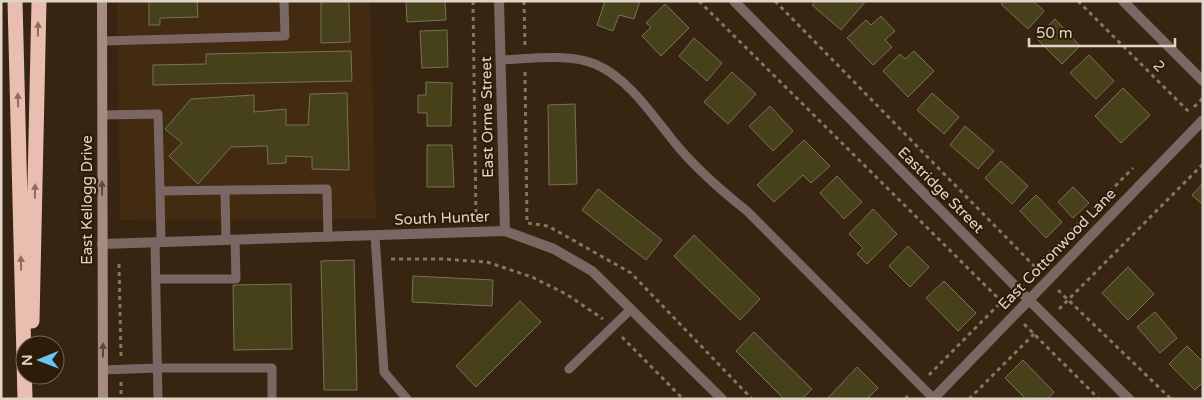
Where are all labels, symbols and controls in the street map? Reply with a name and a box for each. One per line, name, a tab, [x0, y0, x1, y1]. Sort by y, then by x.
scale bar	[1029, 15, 1175, 47]
one-way arrow	[35, 21, 43, 37]
text: 50 m	[1036, 24, 1073, 42]
street label: East Orme Street	[477, 56, 497, 178]
street label: 2	[1149, 56, 1169, 76]
one-way arrow	[13, 92, 21, 108]
street label: East Kellogg Drive	[78, 135, 96, 265]
street label: Eastridge Street	[894, 143, 988, 237]
one-way arrow	[98, 179, 106, 195]
one-way arrow	[31, 183, 39, 199]
street label: East Cottonwood Lane	[994, 185, 1120, 313]
street label: South Hunter	[394, 207, 490, 229]
one-way arrow	[17, 254, 25, 270]
north arrow	[15, 335, 65, 385]
one-way arrow	[99, 342, 107, 358]
text: N	[19, 354, 36, 366]

